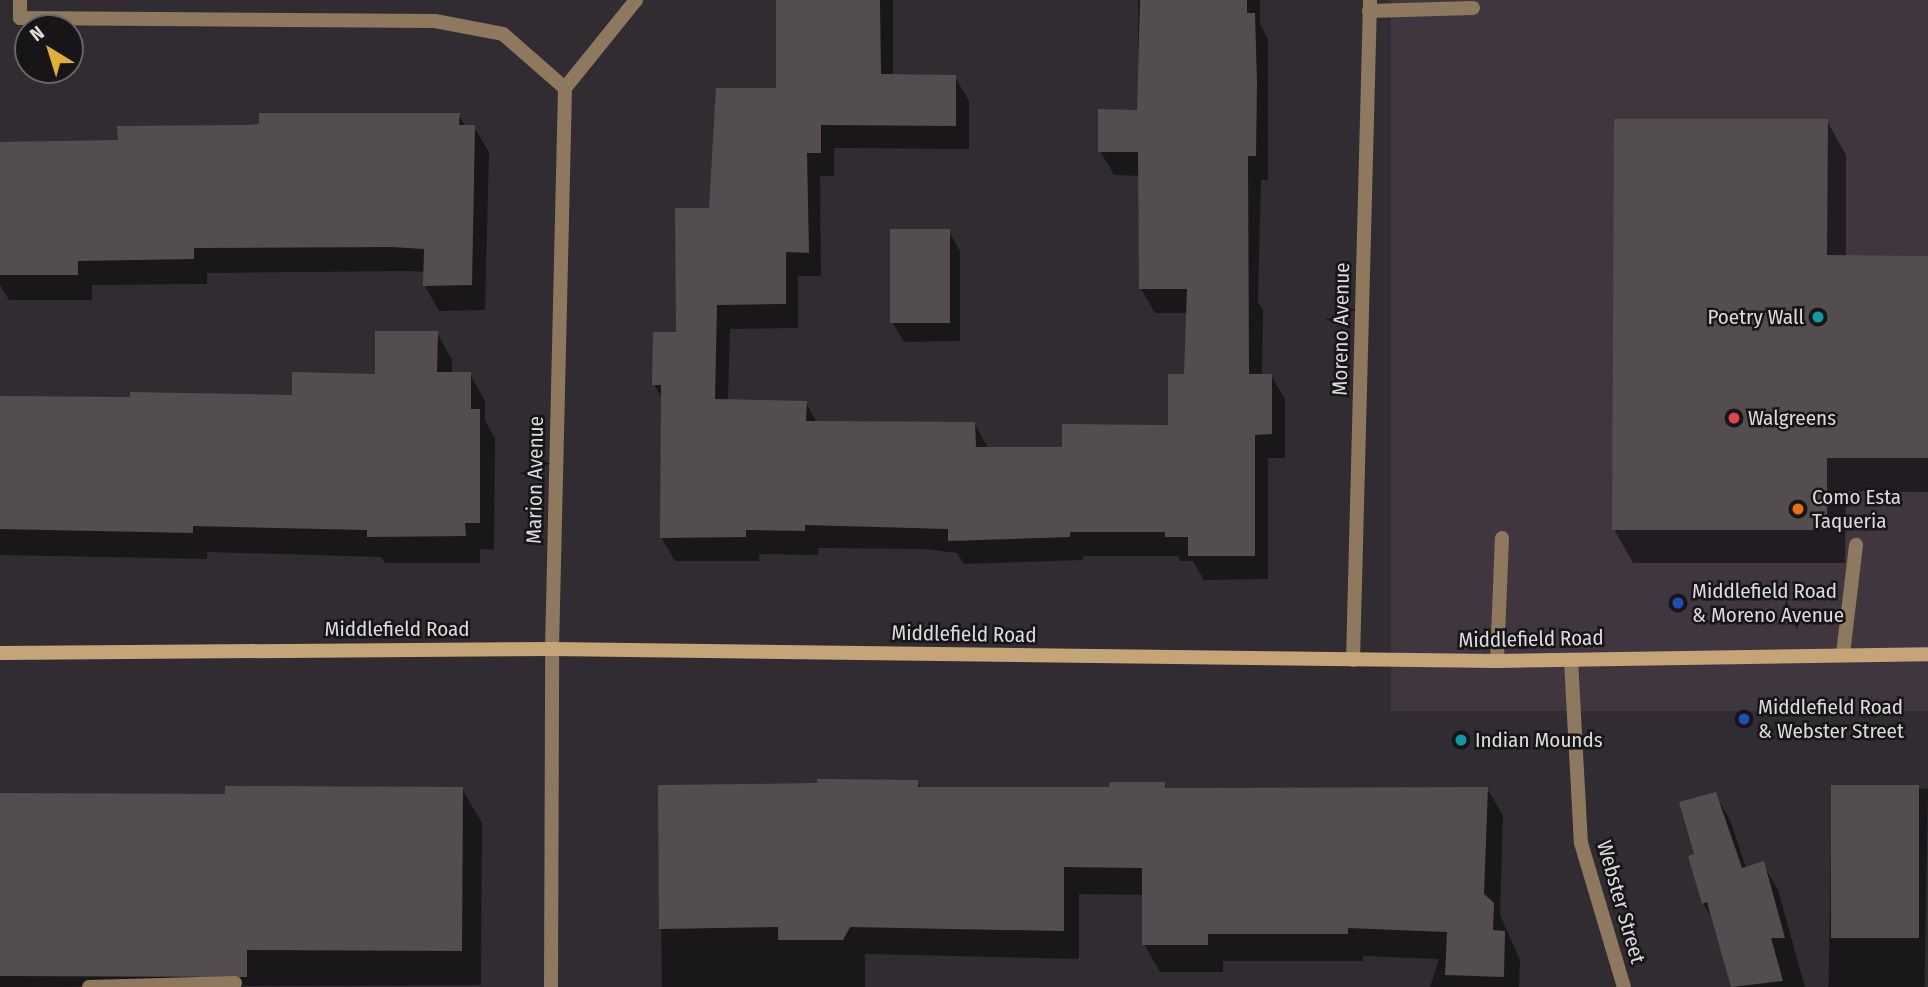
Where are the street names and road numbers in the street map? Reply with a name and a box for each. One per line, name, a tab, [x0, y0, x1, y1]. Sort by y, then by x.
street label: Moreno Avenue	[1327, 262, 1355, 396]
street label: Marion Avenue	[521, 416, 549, 544]
street label: Middlefield Road	[324, 616, 470, 642]
street label: Middlefield Road	[891, 620, 1037, 648]
street label: Middlefield Road	[1458, 625, 1604, 653]
street label: Webster Street	[1591, 838, 1651, 966]

